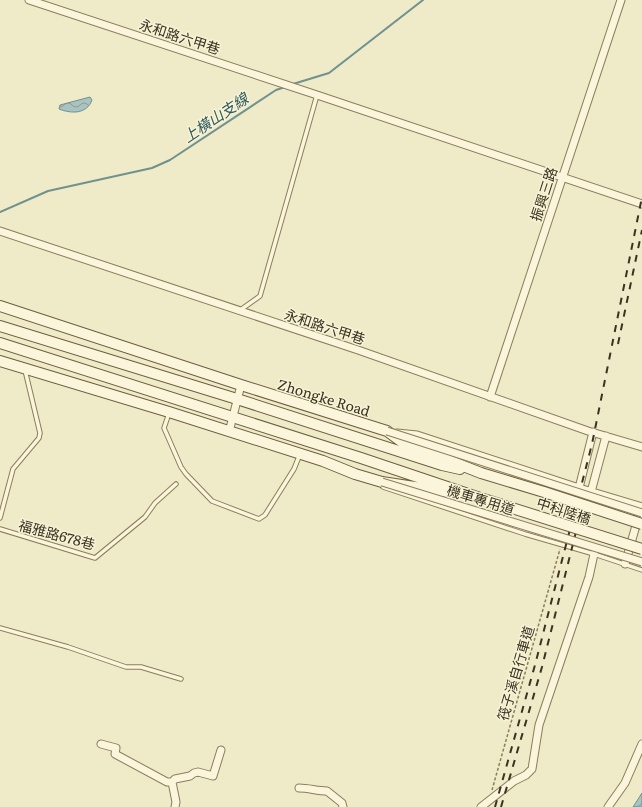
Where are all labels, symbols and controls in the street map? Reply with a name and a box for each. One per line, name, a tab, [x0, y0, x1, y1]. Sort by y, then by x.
street label: 永和路六甲巷	[137, 14, 223, 58]
water label: 上橫山支線	[177, 85, 254, 148]
street label: 振興三路	[525, 164, 561, 224]
street label: 永和路六甲巷	[282, 304, 368, 348]
street label: Zhongke Road	[275, 373, 373, 421]
street label: 機車專用道	[445, 479, 517, 519]
street label: 中科陸橋	[534, 492, 594, 528]
street label: 福雅路678巷	[17, 514, 97, 554]
street label: 筏子溪自行車道	[492, 623, 538, 723]

